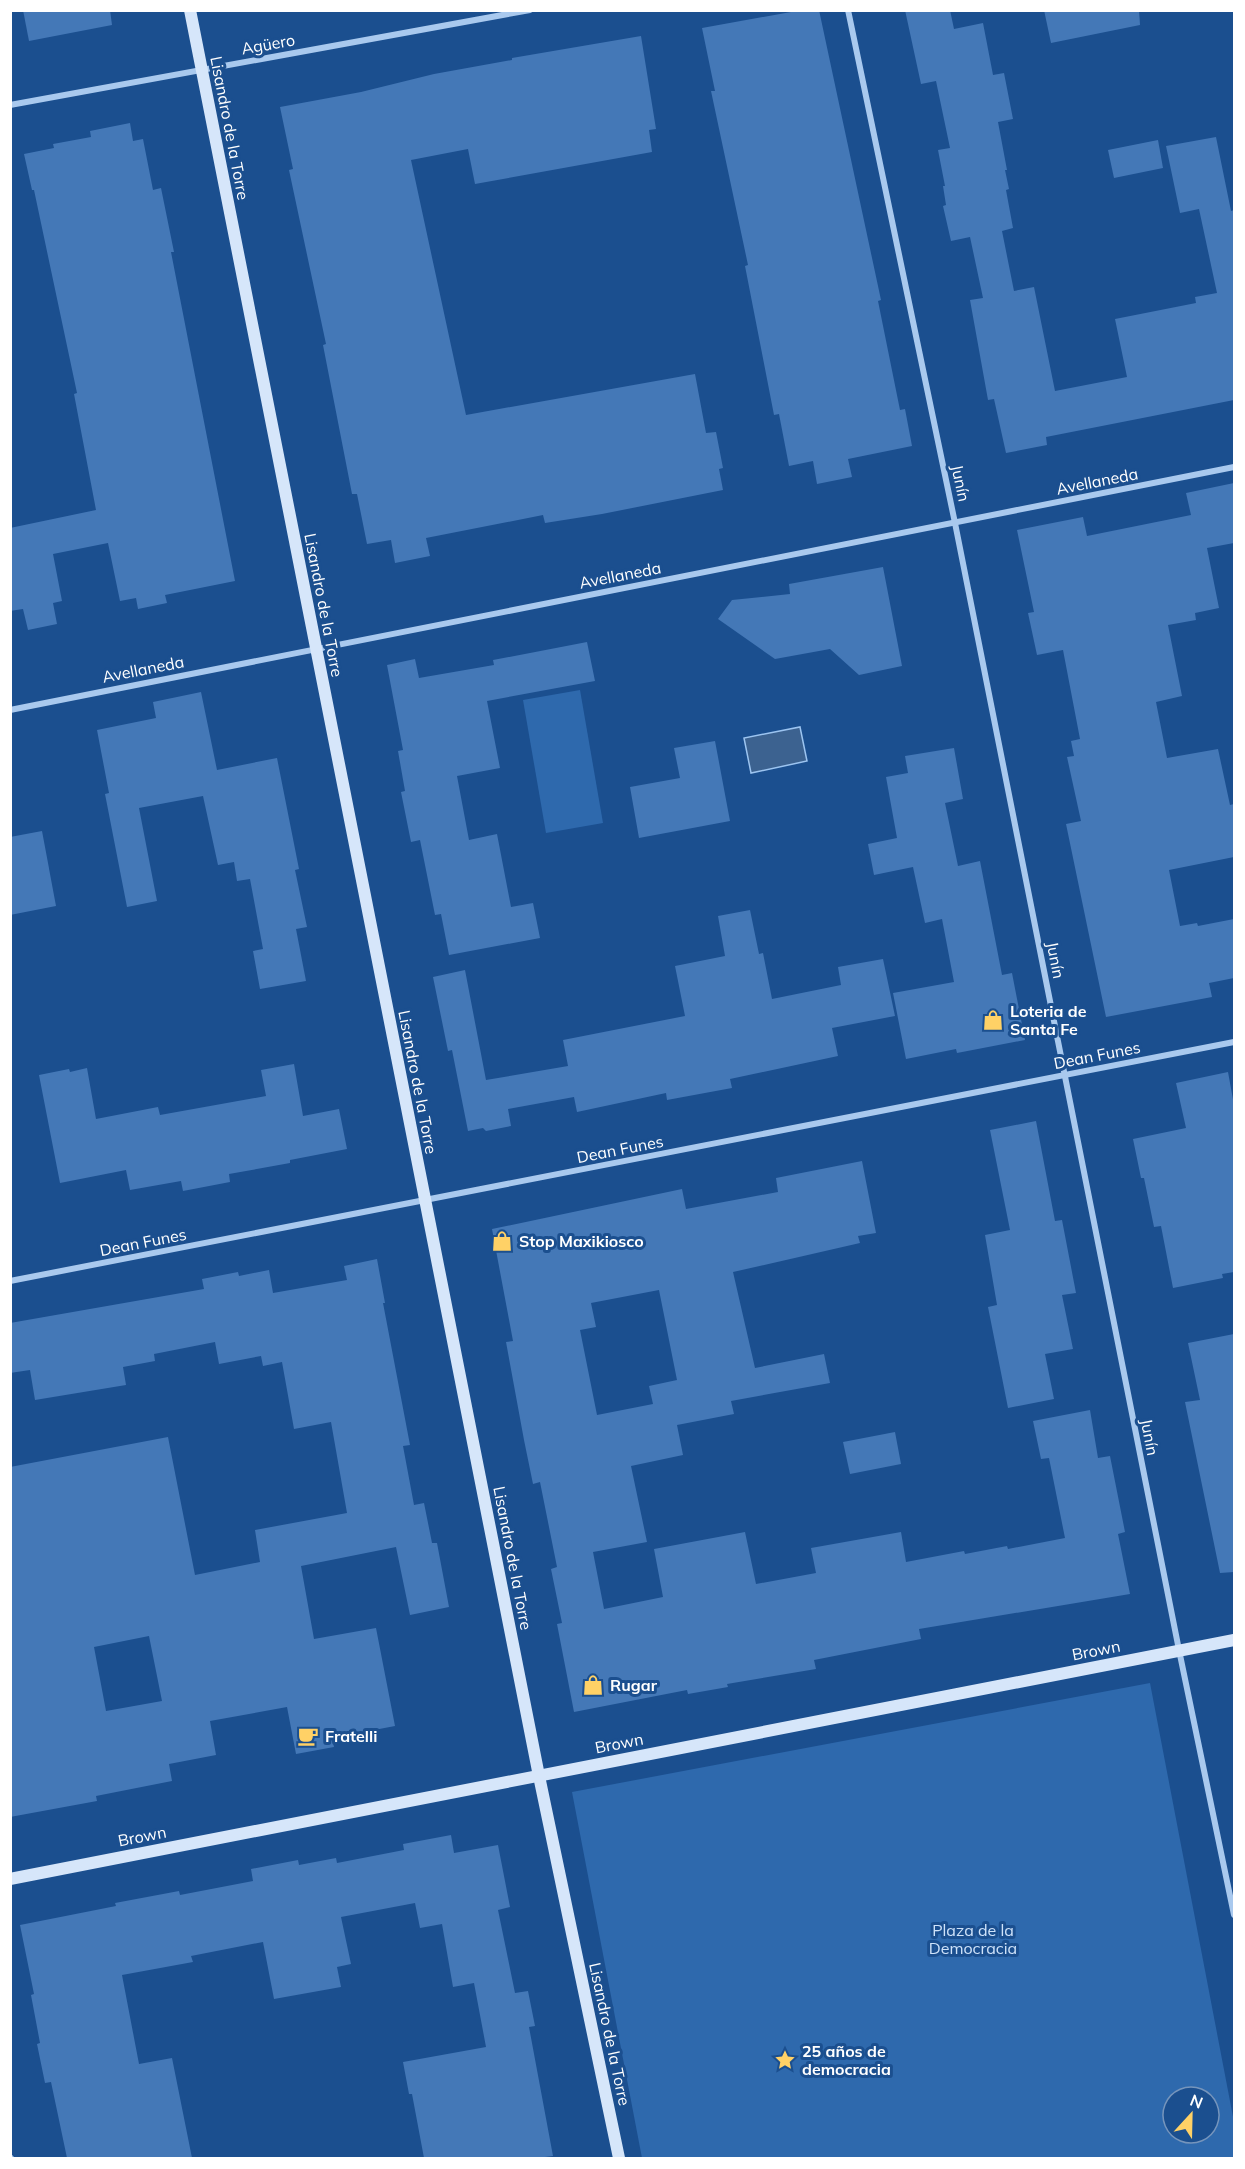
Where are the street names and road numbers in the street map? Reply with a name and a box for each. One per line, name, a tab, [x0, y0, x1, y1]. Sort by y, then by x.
street label: Agüero	[240, 29, 296, 59]
street label: Lisandro de la Torre	[206, 54, 254, 202]
street label: Junín	[947, 463, 975, 503]
street label: Avellaneda	[1054, 463, 1140, 499]
street label: Lisandro de la Torre	[300, 531, 348, 679]
street label: Avellaneda	[577, 557, 663, 593]
street label: Avellaneda	[100, 651, 186, 687]
street label: Junín	[1043, 940, 1069, 980]
street label: Lisandro de la Torre	[394, 1008, 442, 1156]
street label: Dean Funes	[1052, 1037, 1142, 1073]
street label: Dean Funes	[575, 1131, 665, 1167]
street label: Dean Funes	[98, 1224, 188, 1260]
street label: Junín	[1137, 1417, 1163, 1457]
street label: Lisandro de la Torre	[489, 1484, 537, 1632]
street label: Brown	[1070, 1636, 1122, 1664]
street label: Brown	[593, 1729, 645, 1757]
street label: Brown	[116, 1822, 168, 1850]
street label: Lisandro de la Torre	[585, 1961, 635, 2107]

